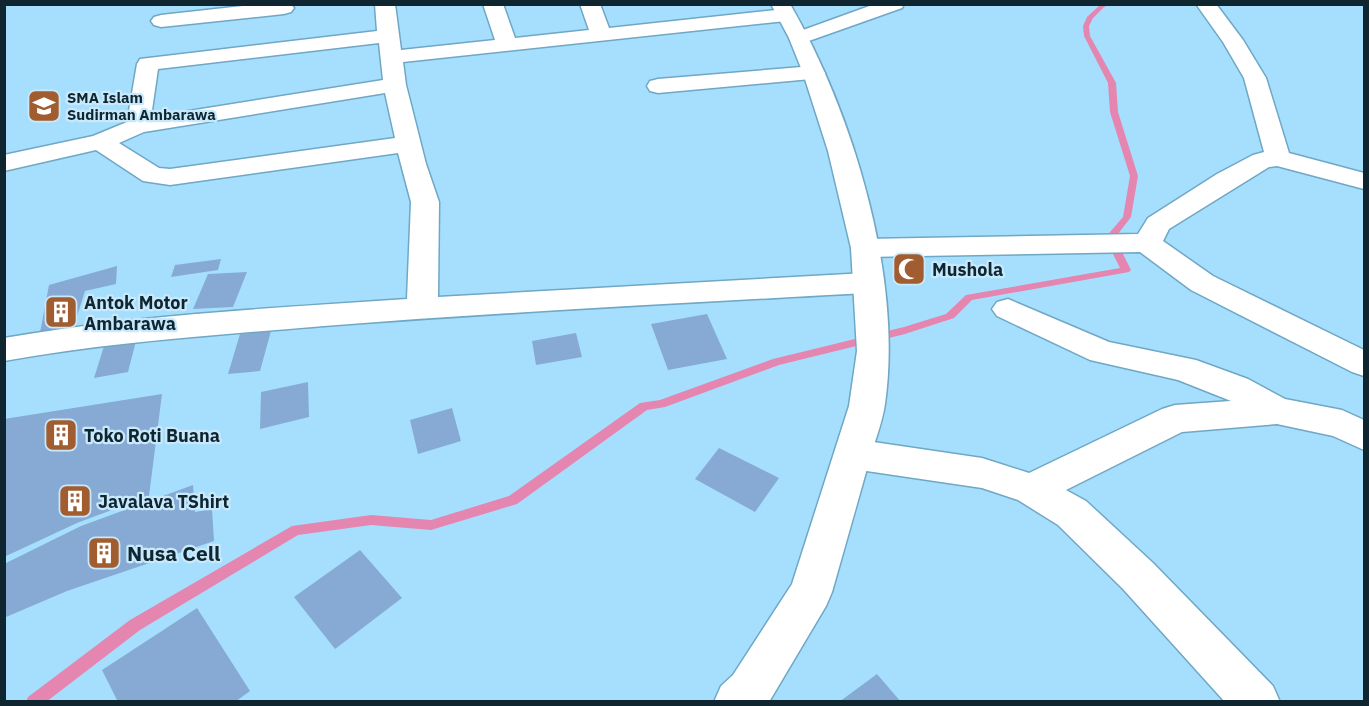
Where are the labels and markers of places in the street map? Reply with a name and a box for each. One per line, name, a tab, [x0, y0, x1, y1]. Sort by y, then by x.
school or university icon: SMA Islam Sudirman Ambarawa	[26, 88, 62, 124]
place label: SMA Islam Sudirman Ambarawa	[67, 88, 216, 124]
mosque icon: Mushola	[891, 251, 927, 287]
place label: Mushola	[932, 258, 1003, 281]
place label: Antok Motor Ambarawa	[84, 291, 188, 335]
building icon: Antok Motor Ambarawa	[43, 294, 79, 330]
building icon: Toko Roti Buana	[43, 417, 79, 453]
place label: Toko Roti Buana	[84, 424, 220, 447]
building icon: Javalava TShirt	[57, 483, 93, 519]
place label: Javalava TShirt	[98, 490, 229, 513]
building icon: Nusa Cell	[86, 535, 122, 571]
place label: Nusa Cell	[127, 539, 220, 567]

